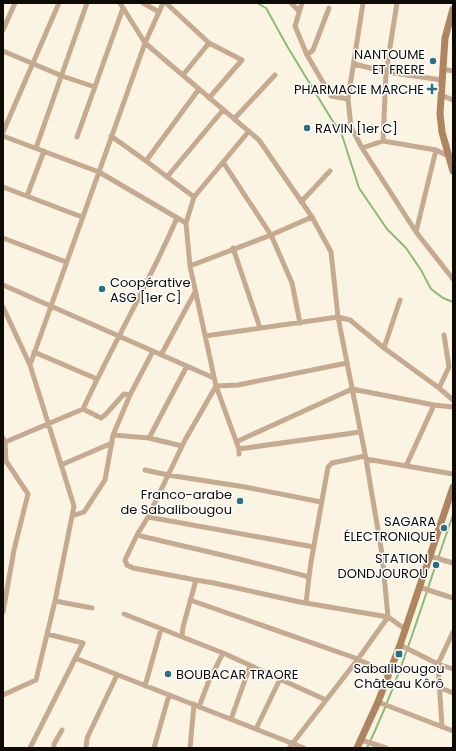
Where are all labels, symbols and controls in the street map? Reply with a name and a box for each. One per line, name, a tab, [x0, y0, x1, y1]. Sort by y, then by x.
place label: NANTOUME ET FRERE	[354, 45, 425, 79]
marker: NANTOUME ET FRERE	[428, 56, 438, 66]
place label: PHARMACIE MARCHE	[294, 80, 424, 99]
marker: PHARMACIE MARCHE	[427, 84, 437, 94]
place label: RAVIN [1er C]	[315, 119, 398, 138]
marker: RAVIN [1er C]	[302, 123, 312, 133]
place label: Coopérative ASG [1er C]	[110, 273, 190, 307]
marker: Coopérative ASG [1er C]	[97, 284, 107, 294]
place label: Franco-arabe de Sabalibougou	[120, 485, 232, 519]
marker: Franco-arabe de Sabalibougou	[235, 496, 245, 506]
place label: SAGARA ÉLECTRONIQUE	[344, 512, 436, 546]
marker: SAGARA ÉLECTRONIQUE	[439, 523, 449, 533]
place label: STATION DONDJOUROU	[337, 549, 428, 583]
marker: STATION DONDJOUROU	[431, 560, 441, 570]
marker: Sabalibougou Château Kôrô	[394, 649, 404, 659]
place label: Sabalibougou Château Kôrô	[353, 659, 445, 693]
place label: BOUBACAR TRAORE	[176, 665, 298, 684]
marker: BOUBACAR TRAORE	[163, 669, 173, 679]

